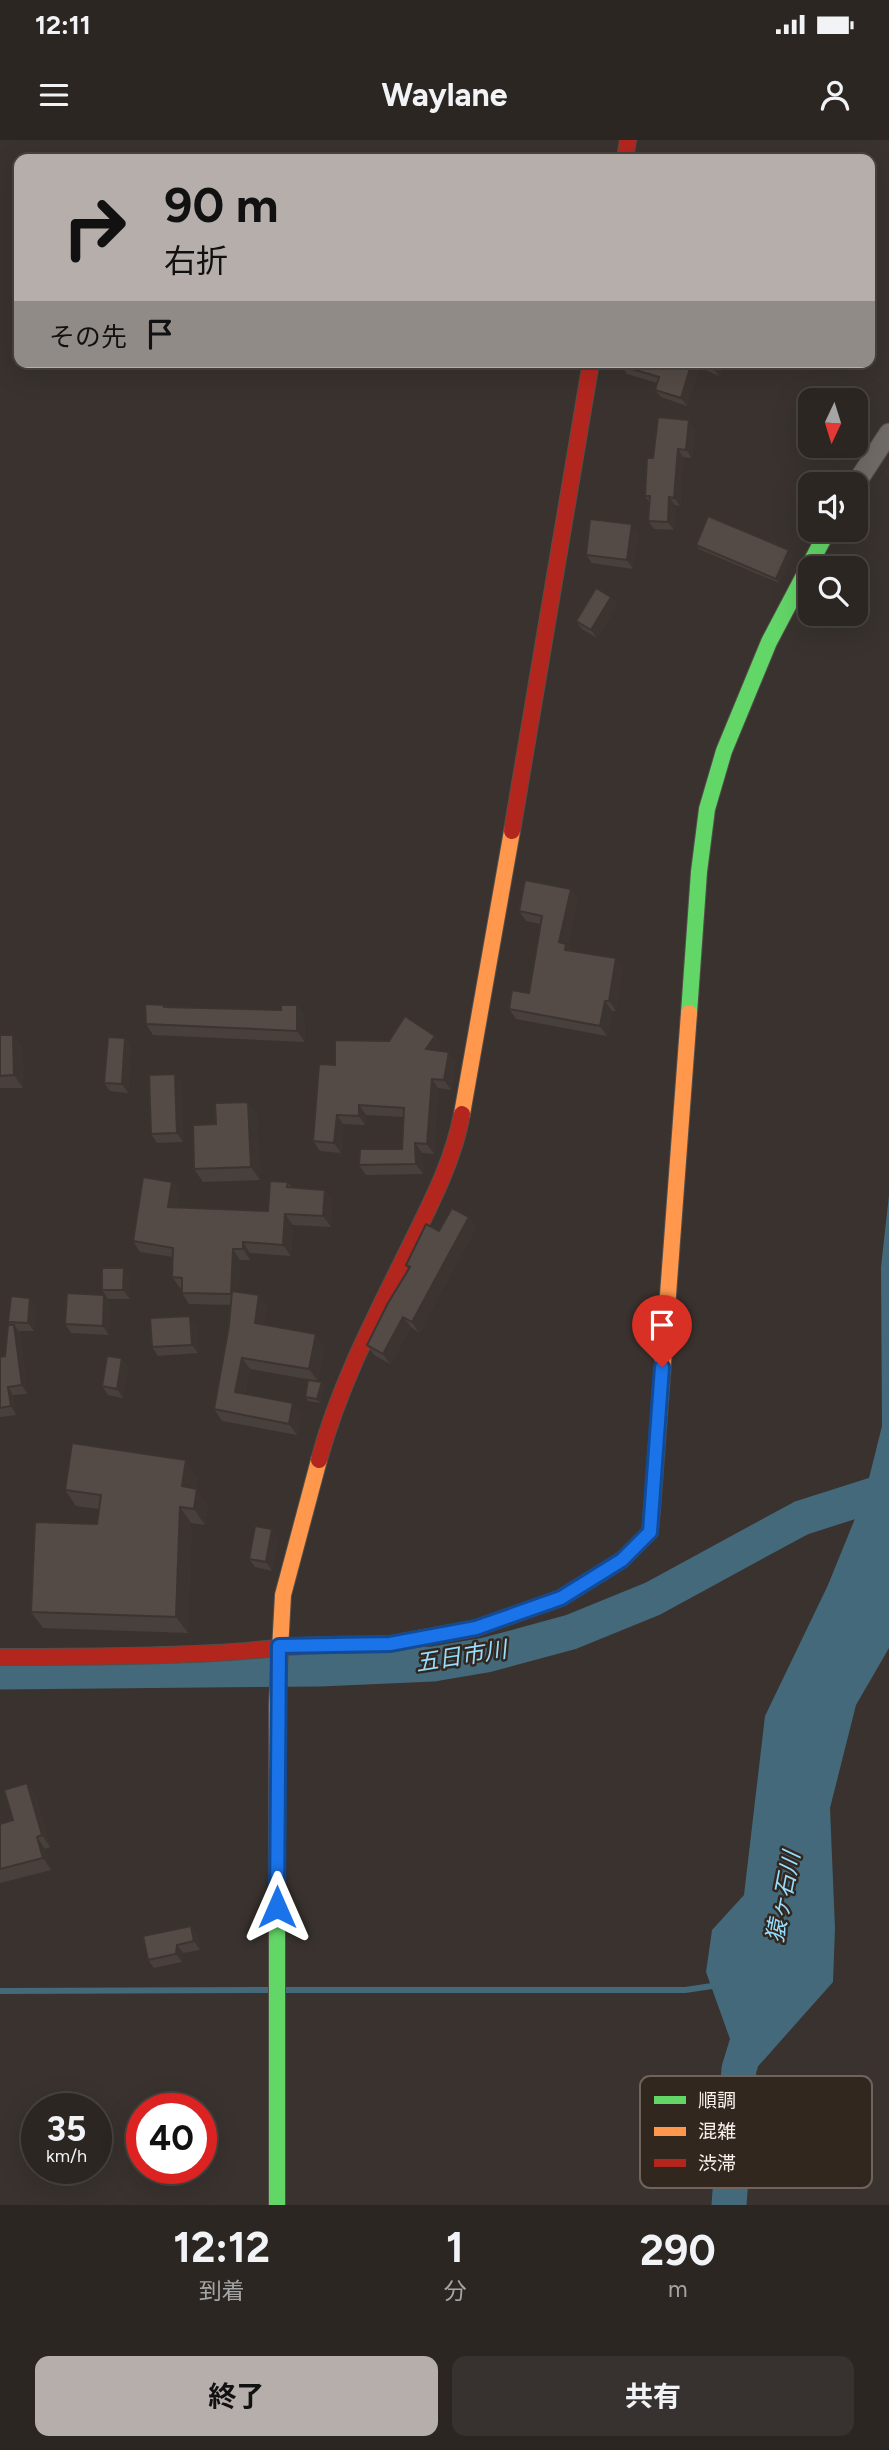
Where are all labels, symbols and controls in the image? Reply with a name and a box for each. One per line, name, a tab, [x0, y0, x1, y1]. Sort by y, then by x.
text: 12:11	[35, 9, 91, 41]
icon: menu	[35, 76, 73, 114]
text: Waylane	[381, 76, 508, 114]
icon: person	[816, 76, 854, 114]
text: 90 m	[164, 175, 279, 234]
icon: right	[49, 182, 140, 273]
text: 右折	[164, 242, 228, 280]
icon: arrive	[141, 315, 179, 353]
text: その先	[49, 321, 127, 353]
north arrow	[798, 388, 868, 458]
map controls	[798, 388, 868, 626]
button: sound	[798, 472, 868, 542]
button: search	[798, 556, 868, 626]
pin	[632, 1295, 692, 1367]
icon: arrive	[643, 1306, 681, 1344]
water label: 五日市川	[413, 1635, 512, 1677]
water label: 猿ヶ石川	[760, 1846, 806, 1945]
position arrow	[240, 1870, 314, 1944]
legend	[640, 2076, 872, 2188]
text: 順調	[698, 2089, 736, 2112]
speed limit sign: 40	[126, 2093, 217, 2184]
text: 35	[47, 2108, 86, 2150]
text: 混雑	[698, 2120, 736, 2143]
text: km/h	[46, 2145, 87, 2167]
text: 渋滞	[698, 2152, 736, 2175]
text: 12:12	[173, 2222, 270, 2273]
text: 1	[446, 2222, 464, 2273]
text: 290	[640, 2225, 716, 2276]
text: m	[668, 2275, 687, 2303]
text: 到着	[199, 2277, 245, 2305]
text: 分	[443, 2277, 466, 2305]
button: 終了	[35, 2356, 438, 2436]
button: 共有	[452, 2356, 854, 2436]

